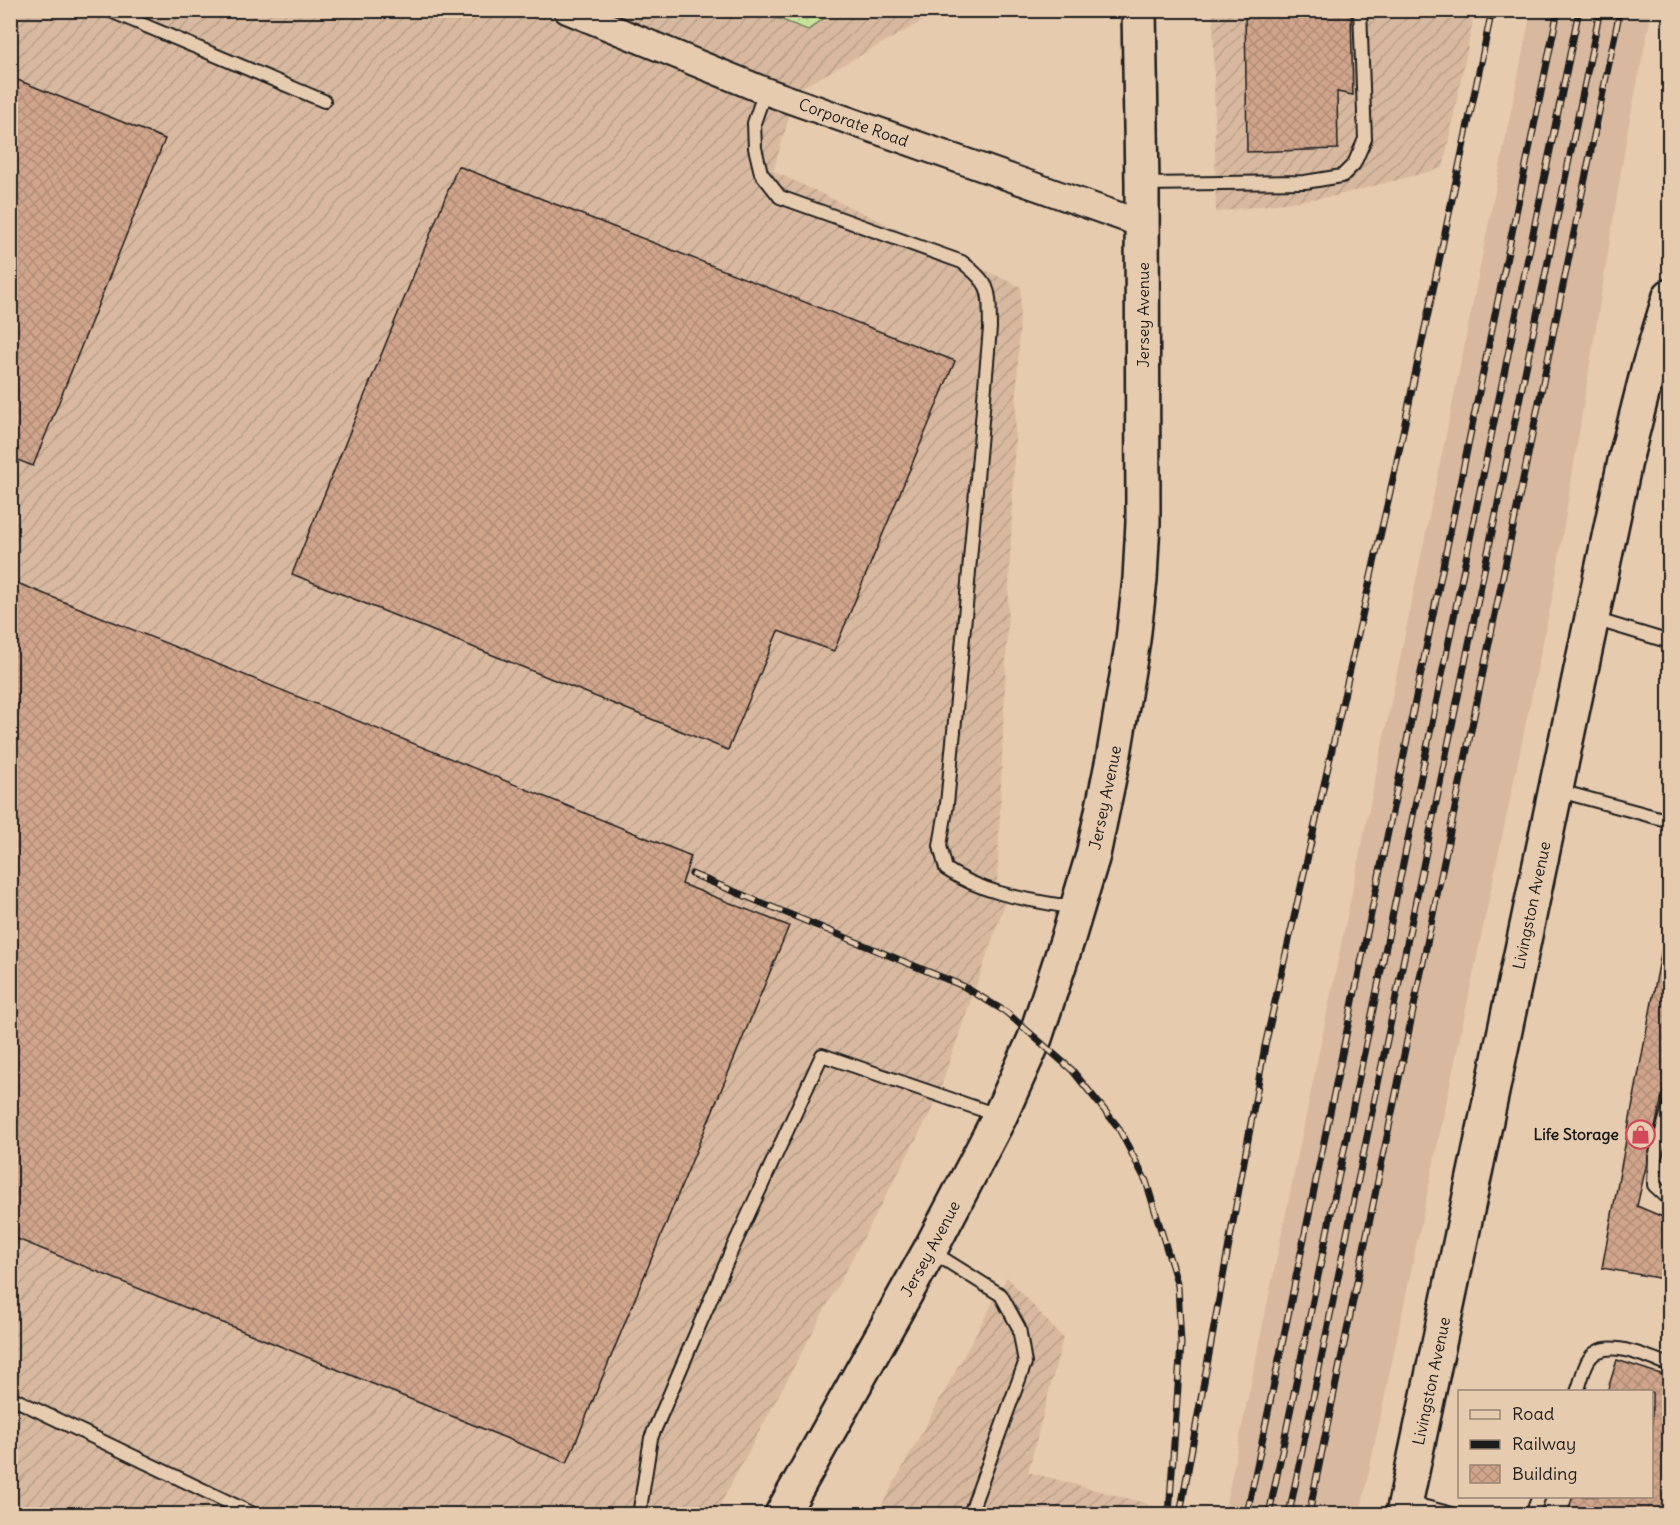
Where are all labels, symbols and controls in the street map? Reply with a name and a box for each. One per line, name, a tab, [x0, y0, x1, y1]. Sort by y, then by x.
street label: Corporate Road	[796, 94, 911, 151]
street label: Jersey Avenue	[1133, 262, 1153, 368]
street label: Jersey Avenue	[1084, 744, 1125, 851]
street label: Livingston Avenue	[1508, 840, 1555, 971]
shop icon: Life Storage	[1624, 1118, 1656, 1150]
place label: Life Storage	[1533, 1124, 1619, 1145]
street label: Jersey Avenue	[896, 1197, 964, 1300]
street label: Livingston Avenue	[1408, 1315, 1454, 1447]
legend	[1458, 1390, 1653, 1498]
text: Road	[1512, 1402, 1555, 1425]
text: Railway	[1512, 1432, 1576, 1455]
text: Building	[1512, 1462, 1577, 1485]

